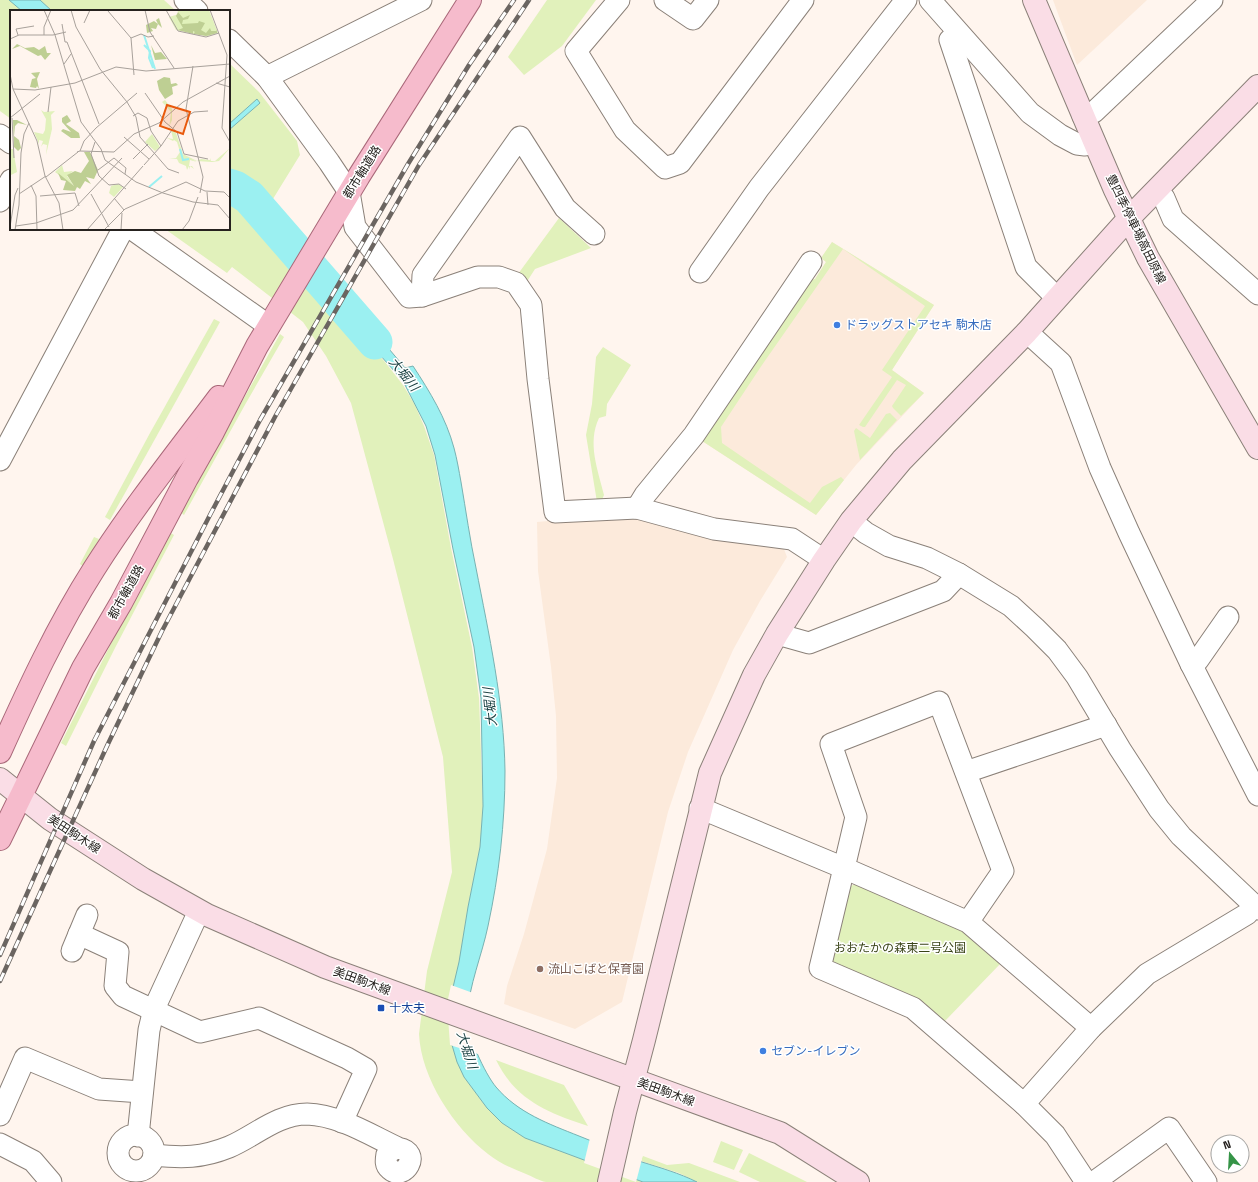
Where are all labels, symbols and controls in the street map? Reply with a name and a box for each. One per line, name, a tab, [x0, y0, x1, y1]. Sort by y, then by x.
inset map	[10, 10, 230, 230]
street label: 都市軸道路	[339, 142, 385, 202]
street label: 豊四季停車場高田原線	[1103, 172, 1169, 286]
place label: ドラッグストアセキ 駒木店	[845, 317, 992, 333]
marker: ドラッグストアセキ 駒木店	[832, 320, 842, 330]
water label: 大堀川	[385, 353, 424, 396]
street label: 都市軸道路	[104, 562, 148, 622]
water label: 大堀川	[479, 685, 500, 727]
street label: 美田駒木線	[44, 811, 104, 857]
park label: おおたかの森東二号公園	[834, 940, 966, 956]
place label: 流山こばと保育園	[548, 961, 644, 977]
street label: 美田駒木線	[331, 963, 393, 999]
marker: 流山こばと保育園	[535, 964, 545, 974]
place label: 十太夫	[389, 1000, 425, 1016]
marker: 十太夫	[376, 1003, 386, 1013]
water label: 大堀川	[453, 1029, 482, 1073]
place label: セブン-イレブン	[771, 1043, 860, 1059]
marker: セブン-イレブン	[758, 1046, 768, 1056]
street label: 美田駒木線	[635, 1074, 697, 1110]
north arrow	[1210, 1134, 1250, 1174]
text: N	[1221, 1137, 1233, 1152]

